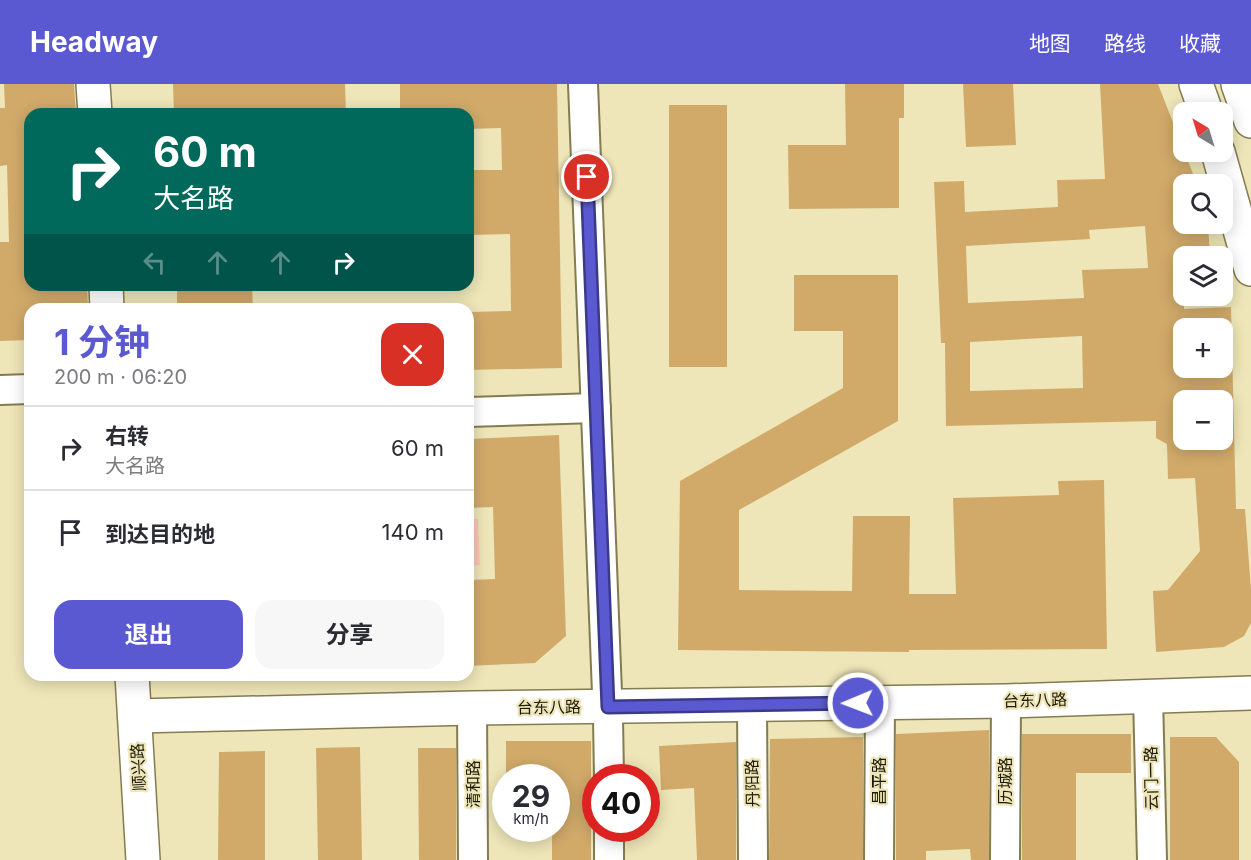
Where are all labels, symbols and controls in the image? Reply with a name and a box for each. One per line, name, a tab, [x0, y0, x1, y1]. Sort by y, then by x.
text: Headway	[30, 25, 158, 59]
text: 地图	[1029, 31, 1071, 56]
text: 路线	[1104, 31, 1146, 56]
text: 收藏	[1179, 31, 1221, 56]
north arrow	[1173, 102, 1233, 162]
map controls	[1173, 102, 1233, 450]
text: 60 m	[153, 126, 257, 177]
icon: right	[54, 132, 132, 210]
pin	[561, 151, 612, 202]
icon: arrive	[570, 160, 603, 193]
button: search	[1173, 174, 1233, 234]
text: 大名路	[153, 182, 234, 215]
icon: left	[138, 246, 171, 279]
icon: ahead	[201, 246, 234, 279]
icon: ahead	[264, 246, 297, 279]
icon: right	[327, 246, 360, 279]
button: layers	[1173, 246, 1233, 306]
button: +	[1173, 318, 1233, 378]
text: 1 分钟	[54, 320, 150, 364]
button: close	[381, 323, 444, 386]
text: 200 m · 06:20	[54, 365, 187, 389]
button: −	[1173, 390, 1233, 450]
text: 右转	[105, 423, 149, 449]
icon: right	[54, 432, 87, 465]
text: 60 m	[391, 435, 444, 461]
text: 大名路	[105, 454, 165, 478]
icon: arrive	[54, 516, 87, 549]
text: 140 m	[382, 519, 444, 545]
text: 到达目的地	[105, 521, 215, 547]
button: 退出	[54, 600, 243, 669]
button: 分享	[255, 600, 444, 669]
position arrow	[826, 671, 890, 735]
street label: 台东八路	[1003, 689, 1067, 711]
street label: 台东八路	[517, 696, 581, 718]
street label: 顺兴路	[127, 743, 149, 791]
street label: 云门一路	[1140, 746, 1162, 810]
street label: 昌平路	[869, 757, 889, 805]
street label: 历城路	[995, 757, 1015, 805]
street label: 丹阳路	[742, 759, 762, 807]
street label: 清和路	[463, 760, 483, 808]
speed limit sign: 40	[582, 764, 660, 842]
text: 29	[512, 778, 550, 814]
text: km/h	[513, 809, 549, 828]

